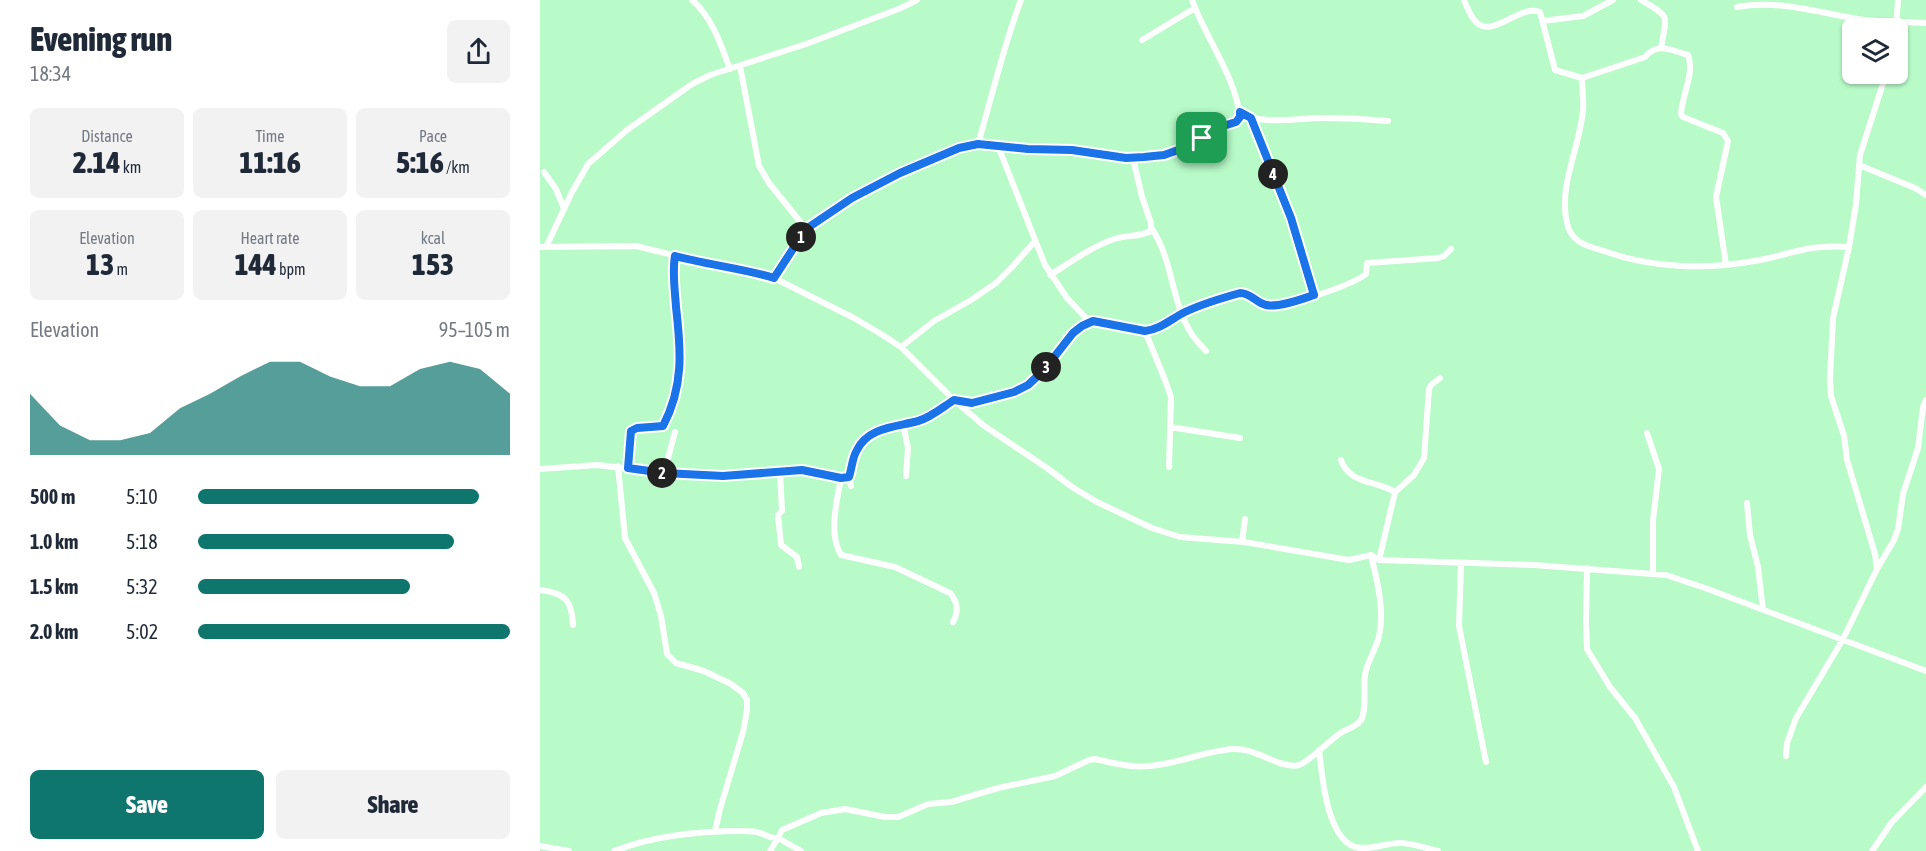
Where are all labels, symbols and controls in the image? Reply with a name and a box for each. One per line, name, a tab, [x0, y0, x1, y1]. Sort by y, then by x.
map controls	[1842, 18, 1908, 84]
button: layers	[1842, 18, 1908, 84]
text: Evening run	[30, 20, 172, 58]
button: share	[447, 20, 510, 83]
text: 18:34	[30, 62, 71, 85]
pin	[1176, 112, 1227, 163]
icon: arrive	[1185, 121, 1218, 154]
text: Distance	[81, 127, 133, 145]
text: Time	[255, 127, 285, 145]
text: Pace	[419, 127, 447, 145]
text: 2.14	[73, 145, 120, 179]
text: 11:16	[239, 145, 301, 179]
text: 5:16	[396, 145, 444, 179]
text: km	[120, 158, 141, 176]
text: /km	[444, 158, 470, 176]
pin: 4	[1258, 159, 1288, 189]
text: 4	[1269, 165, 1277, 183]
pin: 1	[786, 222, 816, 252]
text: 1	[797, 228, 805, 246]
text: Elevation	[79, 229, 135, 247]
text: Heart rate	[241, 229, 299, 247]
text: kcal	[421, 229, 445, 247]
text: 13	[86, 247, 114, 281]
text: 144	[234, 247, 277, 281]
text: 153	[412, 247, 454, 281]
text: m	[114, 260, 128, 278]
text: bpm	[277, 260, 306, 278]
text: Elevation	[30, 318, 99, 341]
text: 95–105 m	[439, 318, 510, 341]
pin: 3	[1031, 352, 1061, 382]
text: 3	[1042, 358, 1050, 376]
pin: 2	[647, 458, 677, 488]
text: 2	[658, 464, 666, 482]
text: 500 m	[30, 485, 75, 508]
text: 5:10	[126, 485, 158, 508]
text: 1.0 km	[30, 530, 78, 553]
text: 5:18	[126, 530, 158, 553]
text: 1.5 km	[30, 575, 78, 598]
text: 5:32	[126, 575, 158, 598]
text: 2.0 km	[30, 620, 78, 643]
text: 5:02	[126, 620, 158, 643]
button: Save	[30, 770, 264, 839]
button: Share	[276, 770, 510, 839]

